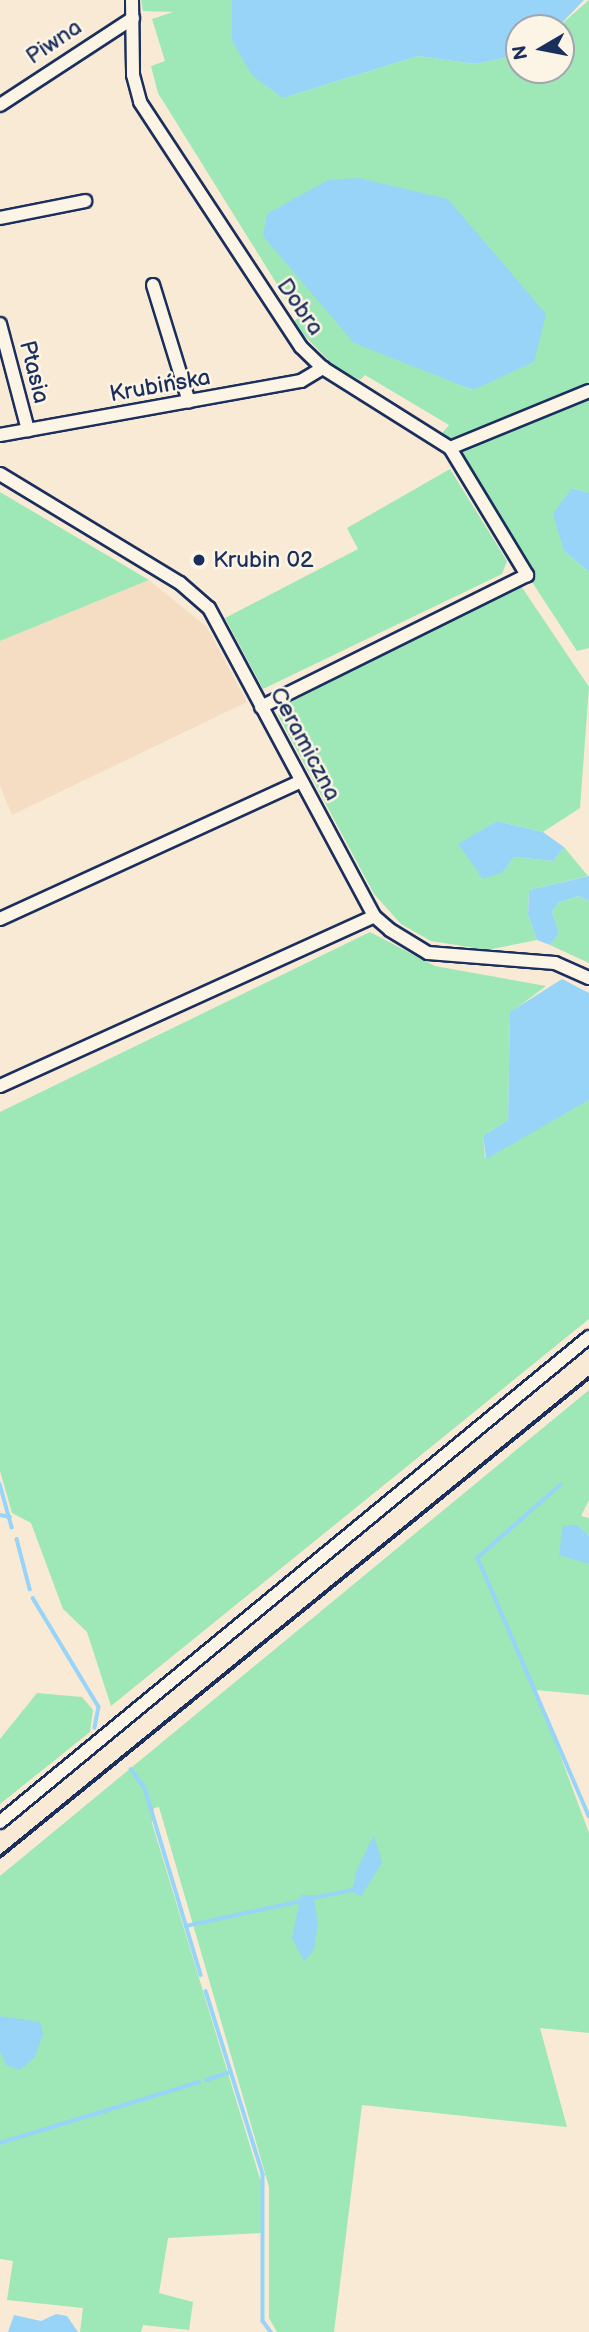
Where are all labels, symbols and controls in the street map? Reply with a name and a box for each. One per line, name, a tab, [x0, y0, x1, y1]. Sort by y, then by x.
street label: Piwna	[21, 13, 87, 71]
north arrow	[505, 14, 575, 84]
text: N	[508, 43, 533, 61]
street label: Dobra	[271, 273, 329, 341]
street label: Ptasia	[13, 338, 55, 406]
street label: Krubińska	[107, 364, 213, 408]
place label: Krubin 02	[213, 546, 314, 574]
marker: Krubin 02	[191, 552, 207, 568]
street label: Ceramiczna	[264, 683, 346, 805]

